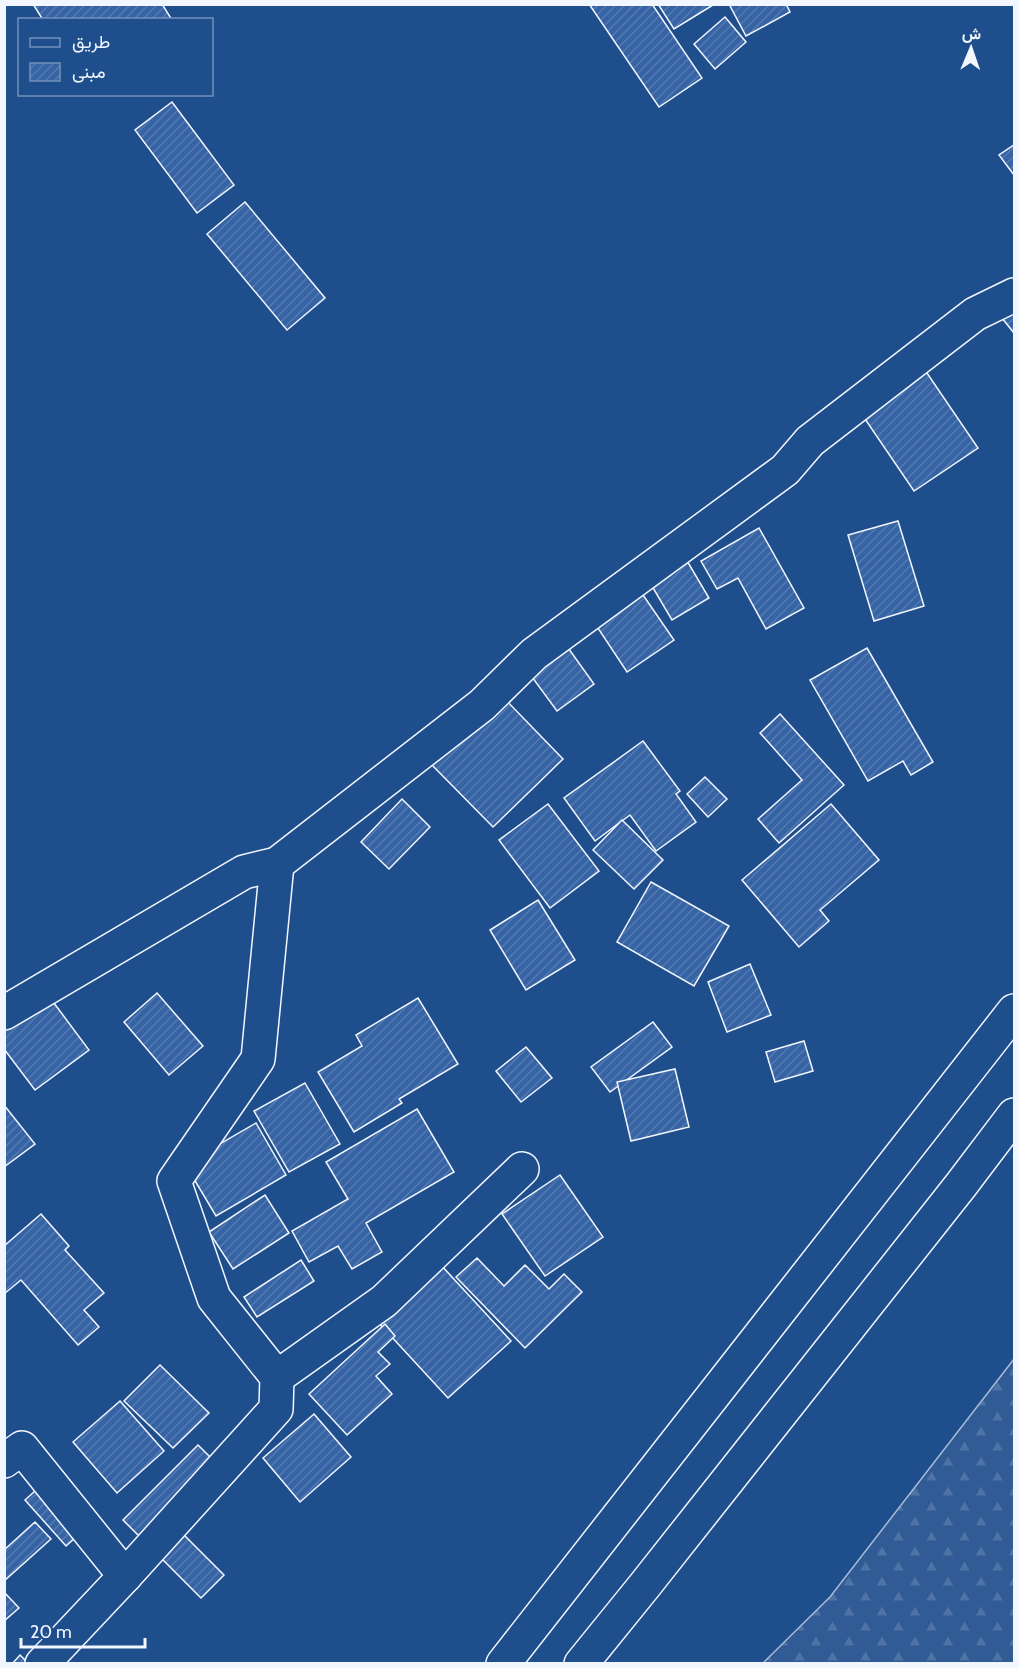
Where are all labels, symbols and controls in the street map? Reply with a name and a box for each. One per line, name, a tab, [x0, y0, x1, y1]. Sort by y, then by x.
legend	[18, 18, 213, 96]
north arrow	[941, 18, 1001, 78]
text: ش	[962, 24, 981, 43]
text: طريق	[72, 31, 110, 53]
text: مبنى	[72, 61, 106, 83]
scale bar	[21, 1611, 146, 1649]
text: 20 m	[30, 1621, 72, 1643]

